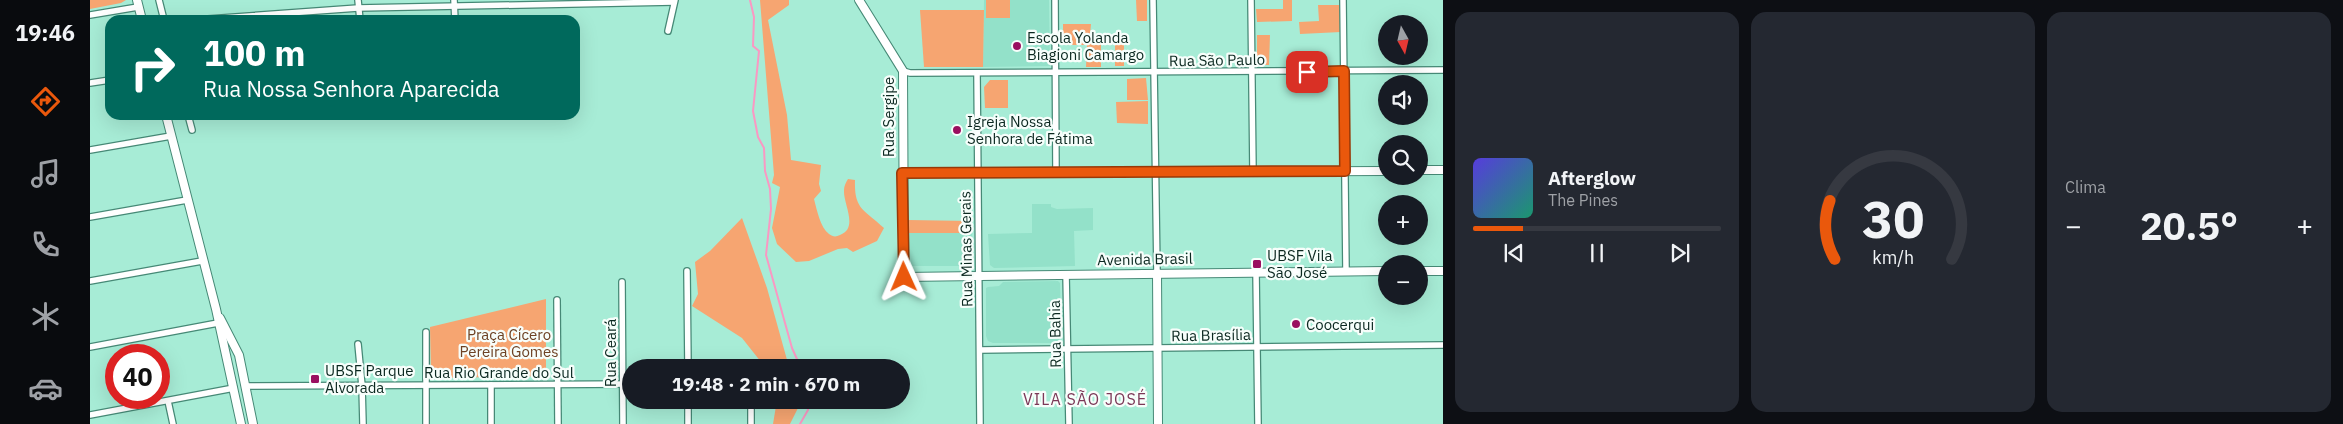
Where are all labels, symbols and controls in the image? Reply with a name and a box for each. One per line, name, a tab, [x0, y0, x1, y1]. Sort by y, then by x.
north arrow	[1378, 15, 1428, 65]
map controls	[1378, 15, 1428, 305]
text: 19:46	[15, 18, 75, 47]
place label: Escola Yolanda Biagioni Camargo	[1027, 28, 1144, 64]
text: 100 m	[203, 30, 306, 76]
icon: right	[120, 35, 185, 100]
marker: Escola Yolanda Biagioni Camargo	[1011, 40, 1023, 52]
street label: Rua São Paulo	[1169, 50, 1265, 70]
pin	[1286, 51, 1328, 93]
icon: arrive	[1293, 58, 1321, 86]
text: Rua Nossa Senhora Aparecida	[203, 74, 499, 103]
button: sound	[1378, 75, 1428, 125]
street label: Rua Sergipe	[879, 77, 898, 157]
icon: directions	[28, 84, 63, 119]
place label: Igreja Nossa Senhora de Fátima	[967, 112, 1093, 148]
marker: Igreja Nossa Senhora de Fátima	[951, 124, 963, 136]
button: search	[1378, 135, 1428, 185]
icon: music	[28, 156, 63, 191]
text: Afterglow	[1548, 166, 1636, 190]
text: Clima	[2065, 177, 2106, 197]
text: 30	[1862, 185, 1924, 252]
text: The Pines	[1548, 190, 1618, 210]
street label: Rua Minas Gerais	[955, 191, 977, 307]
button: +	[1378, 195, 1428, 245]
text: 20.5°	[2140, 201, 2238, 250]
text: −	[2065, 207, 2082, 244]
text: +	[2296, 207, 2313, 244]
icon: phone	[28, 227, 63, 262]
icon: previous	[1500, 239, 1528, 267]
icon: pause	[1583, 239, 1611, 267]
icon: next	[1666, 239, 1694, 267]
place label: UBSF Vila São José	[1267, 246, 1333, 282]
text: km/h	[1872, 246, 1914, 269]
street label: Avenida Brasil	[1097, 249, 1193, 269]
position arrow	[877, 250, 929, 302]
button: −	[1378, 255, 1428, 305]
marker: UBSF Vila São José	[1251, 258, 1263, 270]
icon: climate	[28, 299, 63, 334]
street label: Rua Bahia	[1045, 300, 1065, 368]
place label: Coocerqui	[1306, 315, 1374, 334]
marker: Coocerqui	[1290, 318, 1302, 330]
street label: Rua Ceará	[601, 319, 620, 387]
park label: Praça Cícero Pereira Gomes	[460, 325, 558, 361]
street label: Rua Brasília	[1171, 325, 1251, 345]
speed limit sign: 40	[105, 344, 170, 409]
place label: UBSF Parque Alvorada	[325, 361, 413, 397]
street label: Rua Rio Grande do Sul	[424, 363, 574, 382]
icon: car	[28, 371, 63, 406]
text: 19:48 · 2 min · 670 m	[672, 372, 860, 396]
marker: UBSF Parque Alvorada	[309, 373, 321, 385]
district label: VILA SÃO JOSÉ	[1023, 388, 1147, 409]

